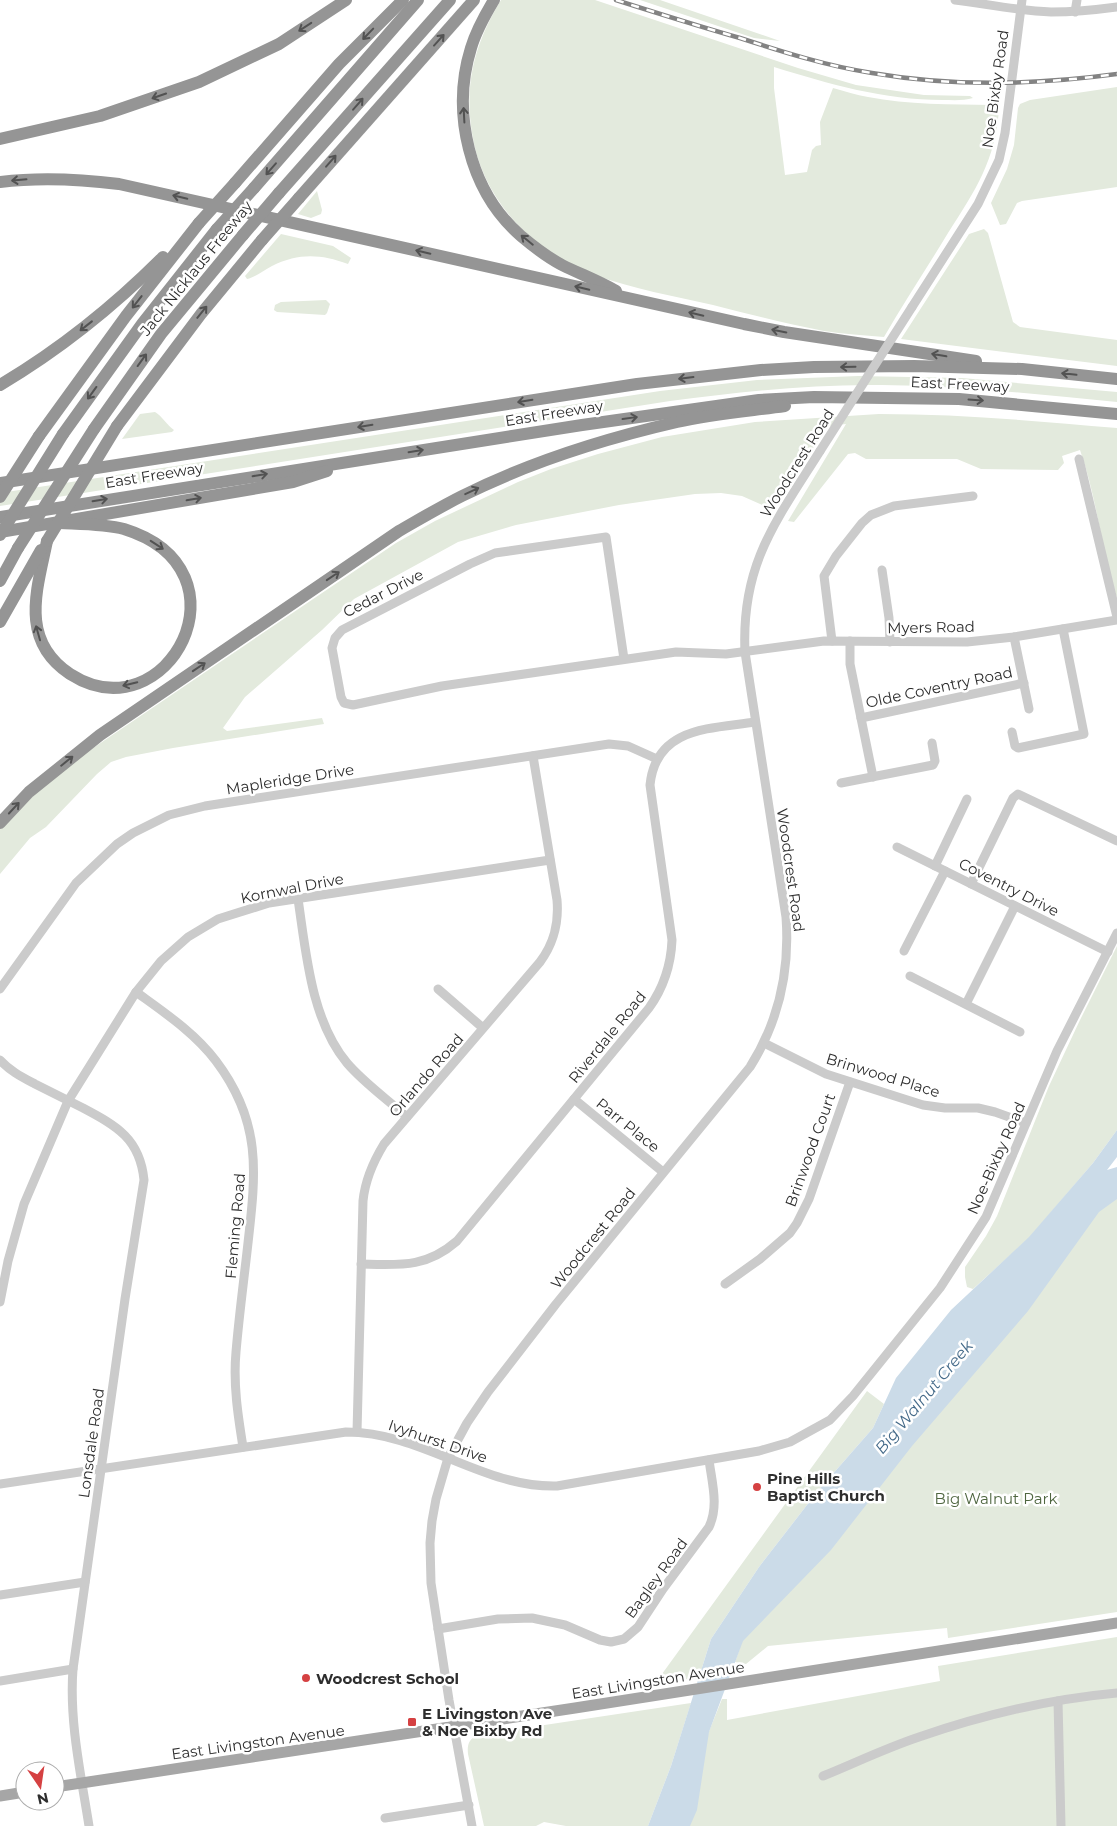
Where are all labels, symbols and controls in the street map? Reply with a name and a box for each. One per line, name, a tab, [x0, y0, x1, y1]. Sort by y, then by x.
one-way arrow	[299, 22, 313, 32]
one-way arrow	[362, 28, 374, 41]
street label: Noe Bixby Road	[977, 29, 1013, 149]
one-way arrow	[433, 33, 445, 46]
one-way arrow	[152, 92, 167, 101]
one-way arrow	[352, 97, 364, 110]
one-way arrow	[459, 107, 468, 123]
one-way arrow	[326, 155, 337, 168]
one-way arrow	[265, 162, 277, 175]
one-way arrow	[11, 175, 27, 185]
one-way arrow	[172, 192, 188, 201]
street label: Jack Nicklaus Freeway	[135, 196, 257, 340]
one-way arrow	[520, 235, 533, 246]
one-way arrow	[416, 247, 432, 256]
one-way arrow	[574, 283, 590, 292]
one-way arrow	[131, 295, 142, 308]
one-way arrow	[197, 306, 208, 319]
one-way arrow	[689, 309, 705, 318]
one-way arrow	[79, 320, 92, 331]
one-way arrow	[771, 326, 787, 335]
one-way arrow	[932, 350, 948, 360]
one-way arrow	[137, 353, 147, 367]
one-way arrow	[840, 362, 856, 372]
one-way arrow	[1062, 369, 1078, 379]
street label: East Freeway	[910, 372, 1011, 396]
one-way arrow	[678, 373, 694, 383]
one-way arrow	[87, 386, 97, 400]
one-way arrow	[968, 395, 984, 404]
street label: East Freeway	[504, 396, 605, 430]
one-way arrow	[517, 397, 533, 407]
street label: Woodcrest Road	[756, 405, 838, 521]
one-way arrow	[621, 412, 637, 422]
one-way arrow	[357, 422, 373, 432]
one-way arrow	[408, 445, 424, 455]
street label: East Freeway	[104, 458, 205, 492]
one-way arrow	[252, 469, 268, 479]
one-way arrow	[464, 486, 479, 496]
one-way arrow	[186, 494, 202, 504]
one-way arrow	[92, 495, 108, 505]
one-way arrow	[150, 540, 164, 550]
street label: Cedar Drive	[340, 565, 426, 621]
one-way arrow	[326, 571, 340, 581]
street label: Myers Road	[887, 617, 975, 637]
one-way arrow	[33, 625, 43, 641]
one-way arrow	[192, 662, 206, 672]
street label: Olde Coventry Road	[864, 662, 1014, 712]
one-way arrow	[123, 680, 139, 689]
one-way arrow	[60, 756, 73, 767]
street label: Mapleridge Drive	[225, 760, 355, 798]
one-way arrow	[8, 801, 20, 814]
street label: Woodcrest Road	[773, 807, 809, 933]
street label: Coventry Drive	[956, 854, 1062, 920]
street label: Kornwal Drive	[239, 869, 345, 907]
street label: Riverdale Road	[564, 987, 650, 1087]
street label: Orlando Road	[385, 1029, 467, 1121]
street label: Brinwood Place	[824, 1049, 942, 1101]
street label: Brinwood Court	[781, 1091, 839, 1209]
street label: Parr Place	[592, 1094, 664, 1156]
street label: Noe-Bixby Road	[963, 1099, 1029, 1217]
street label: Fleming Road	[221, 1172, 249, 1280]
street label: Woodcrest Road	[546, 1184, 640, 1292]
water label: Big Walnut Creek	[871, 1335, 978, 1458]
street label: Lonsdale Road	[74, 1387, 108, 1499]
street label: Ivyhurst Drive	[386, 1415, 490, 1467]
place label: Pine Hills Baptist Church	[767, 1469, 885, 1505]
marker: Pine Hills Baptist Church	[751, 1481, 763, 1493]
park label: Big Walnut Park	[935, 1489, 1057, 1508]
street label: Bagley Road	[620, 1534, 692, 1622]
street label: East Livingston Avenue	[570, 1657, 746, 1703]
place label: Woodcrest School	[316, 1669, 459, 1688]
marker: Woodcrest School	[300, 1672, 312, 1684]
place label: E Livingston Ave & Noe Bixby Rd	[422, 1704, 552, 1740]
marker: E Livingston Ave & Noe Bixby Rd	[406, 1716, 418, 1728]
street label: East Livingston Avenue	[170, 1720, 346, 1764]
north arrow	[15, 1761, 65, 1811]
text: N	[35, 1789, 50, 1809]

